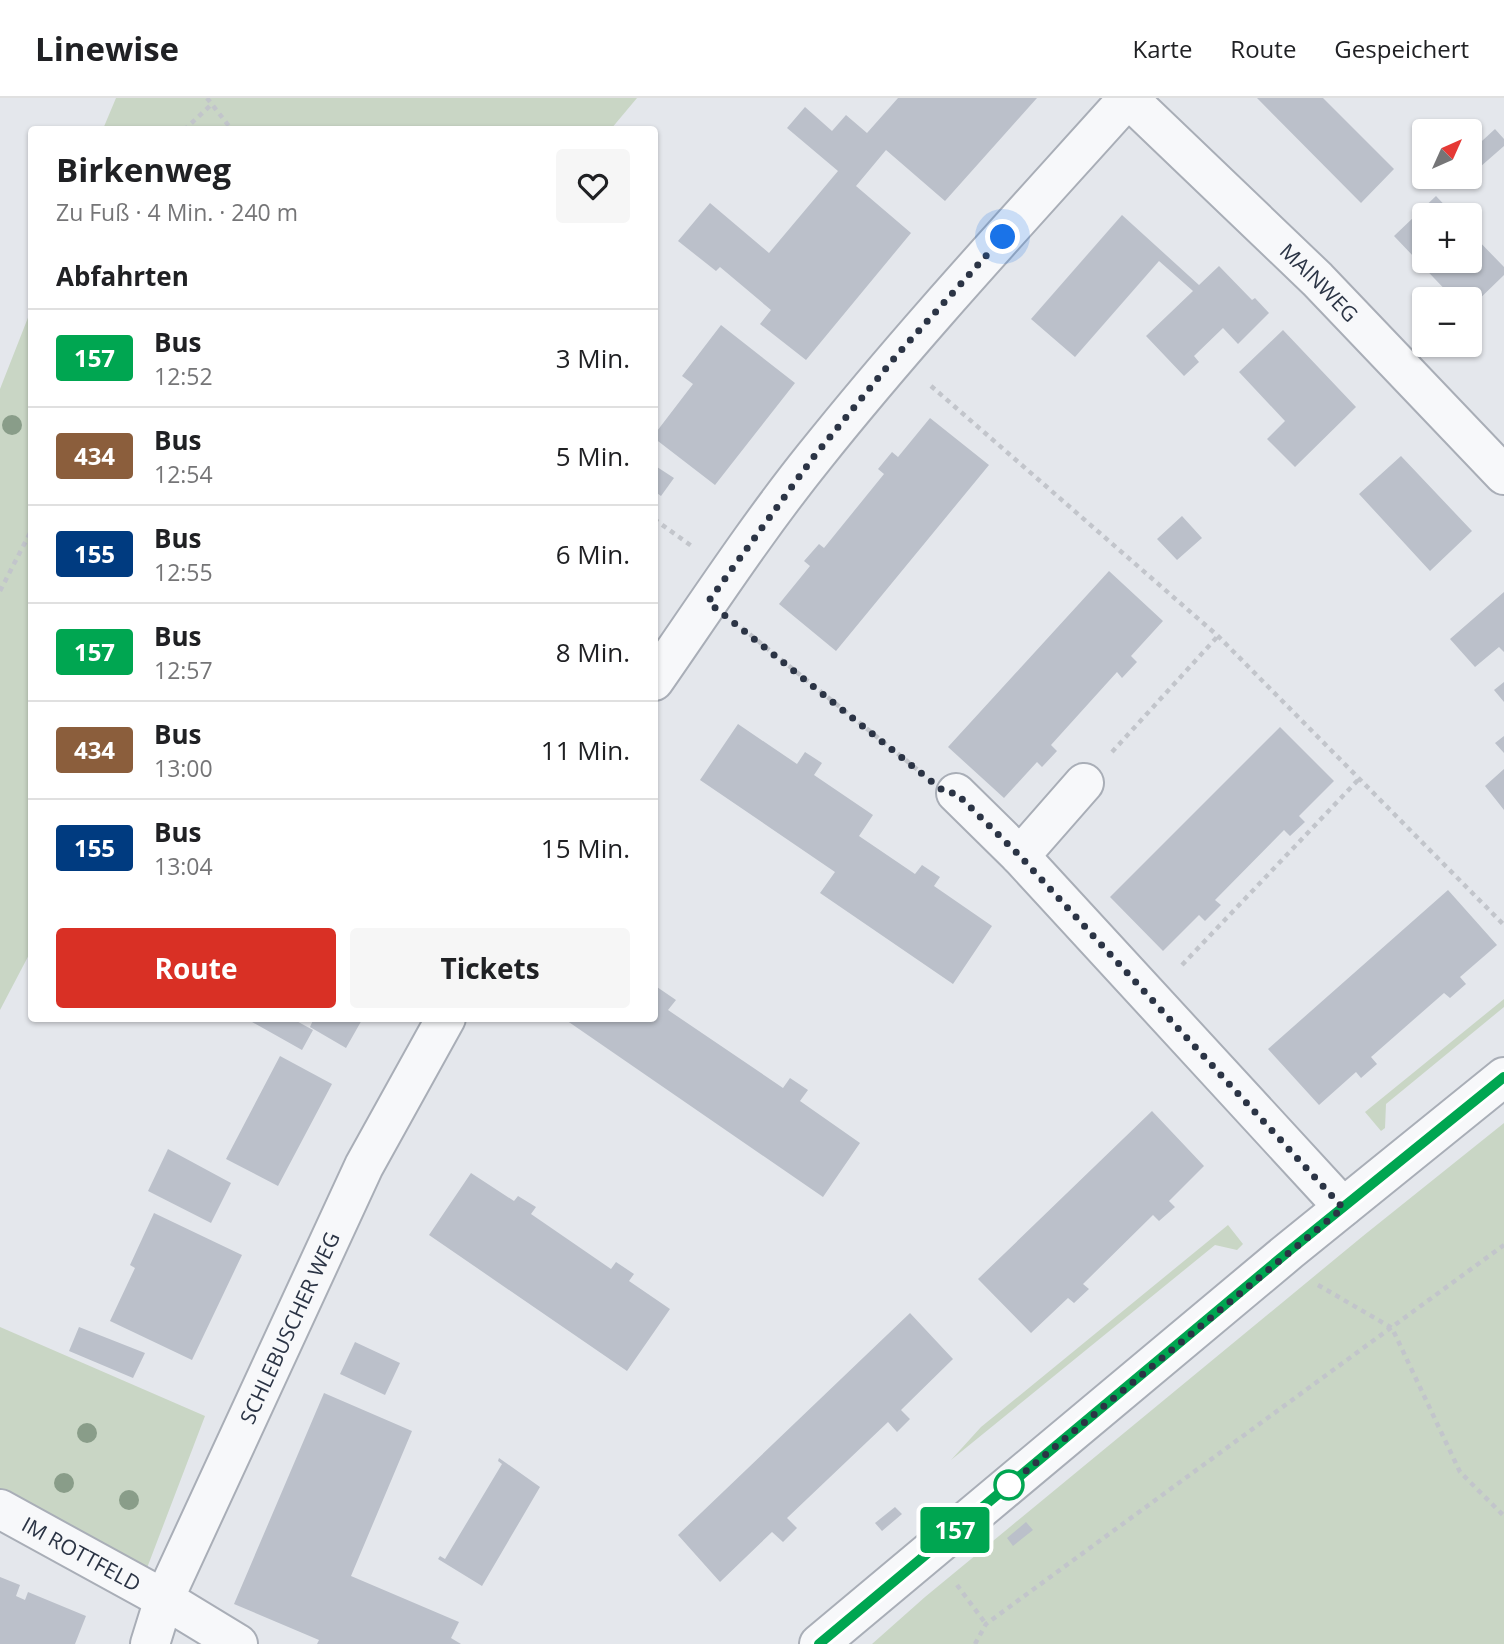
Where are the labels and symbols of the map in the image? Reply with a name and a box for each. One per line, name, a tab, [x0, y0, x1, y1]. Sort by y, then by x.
north arrow	[1412, 119, 1482, 189]
your location	[985, 219, 1020, 254]
street label: MAINWEG	[1274, 237, 1364, 328]
street label: SCHLEBUSCHER WEG	[233, 1227, 346, 1428]
unlabelled marker	[994, 1470, 1024, 1500]
line badge: 157	[915, 1507, 995, 1553]
street label: IM ROTTFELD	[17, 1510, 146, 1598]

